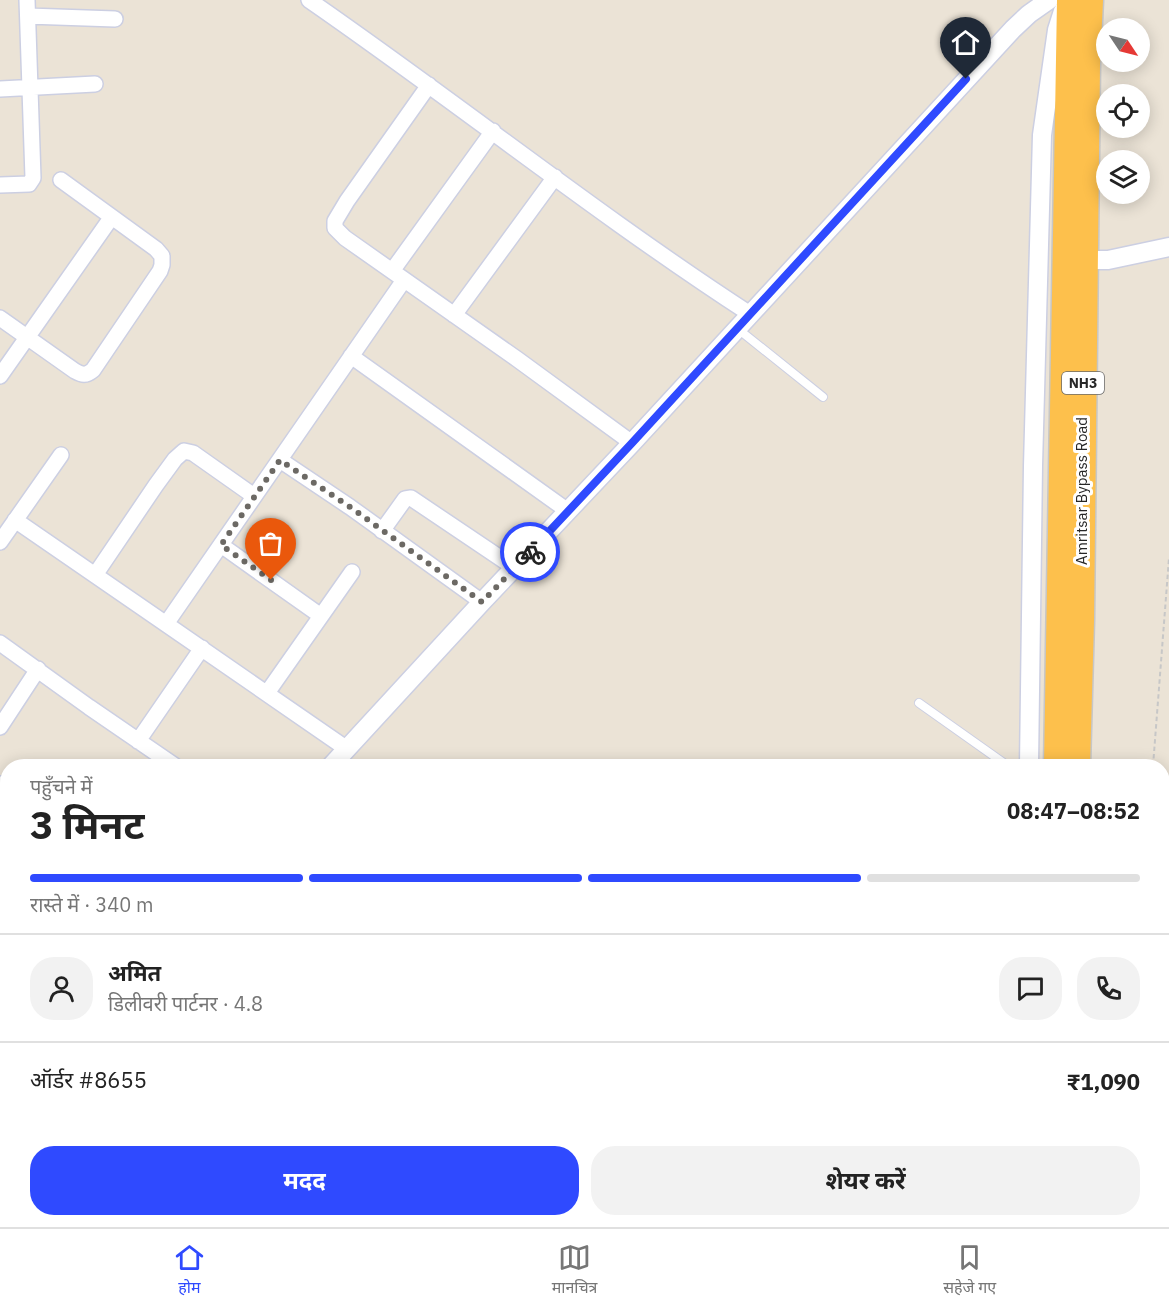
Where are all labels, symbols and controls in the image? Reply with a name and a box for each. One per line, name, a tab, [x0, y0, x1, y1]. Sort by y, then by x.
pin	[940, 17, 991, 79]
north arrow	[1096, 18, 1150, 72]
map controls	[1096, 18, 1150, 204]
icon: home	[949, 26, 982, 59]
button: locate	[1096, 84, 1150, 138]
button: layers	[1096, 150, 1150, 204]
road number: NH3	[1062, 372, 1104, 394]
street label: Amritsar Bypass Road	[1072, 417, 1091, 565]
pin	[245, 518, 296, 580]
courier	[500, 522, 560, 582]
icon: bag	[254, 527, 287, 560]
icon: bike	[514, 536, 547, 569]
text: पहुँचने में	[30, 773, 92, 800]
text: 08:47–08:52	[1007, 796, 1140, 825]
text: 3 मिनट	[30, 799, 144, 850]
text: रास्ते में · 340 m	[30, 891, 153, 918]
button: person	[30, 957, 93, 1020]
button: chat	[999, 957, 1062, 1020]
button: phone	[1077, 957, 1140, 1020]
text: अमित	[108, 958, 161, 987]
text: डिलीवरी पार्टनर · 4.8	[108, 990, 263, 1017]
text: ऑर्डर #8655	[30, 1065, 147, 1094]
text: ₹1,090	[1067, 1067, 1140, 1096]
button: मदद	[30, 1146, 579, 1215]
button: शेयर करें	[591, 1146, 1140, 1215]
tab: होम	[173, 1241, 206, 1300]
tab: मानचित्र	[552, 1241, 597, 1300]
tab: सहेजे गए	[943, 1241, 996, 1300]

